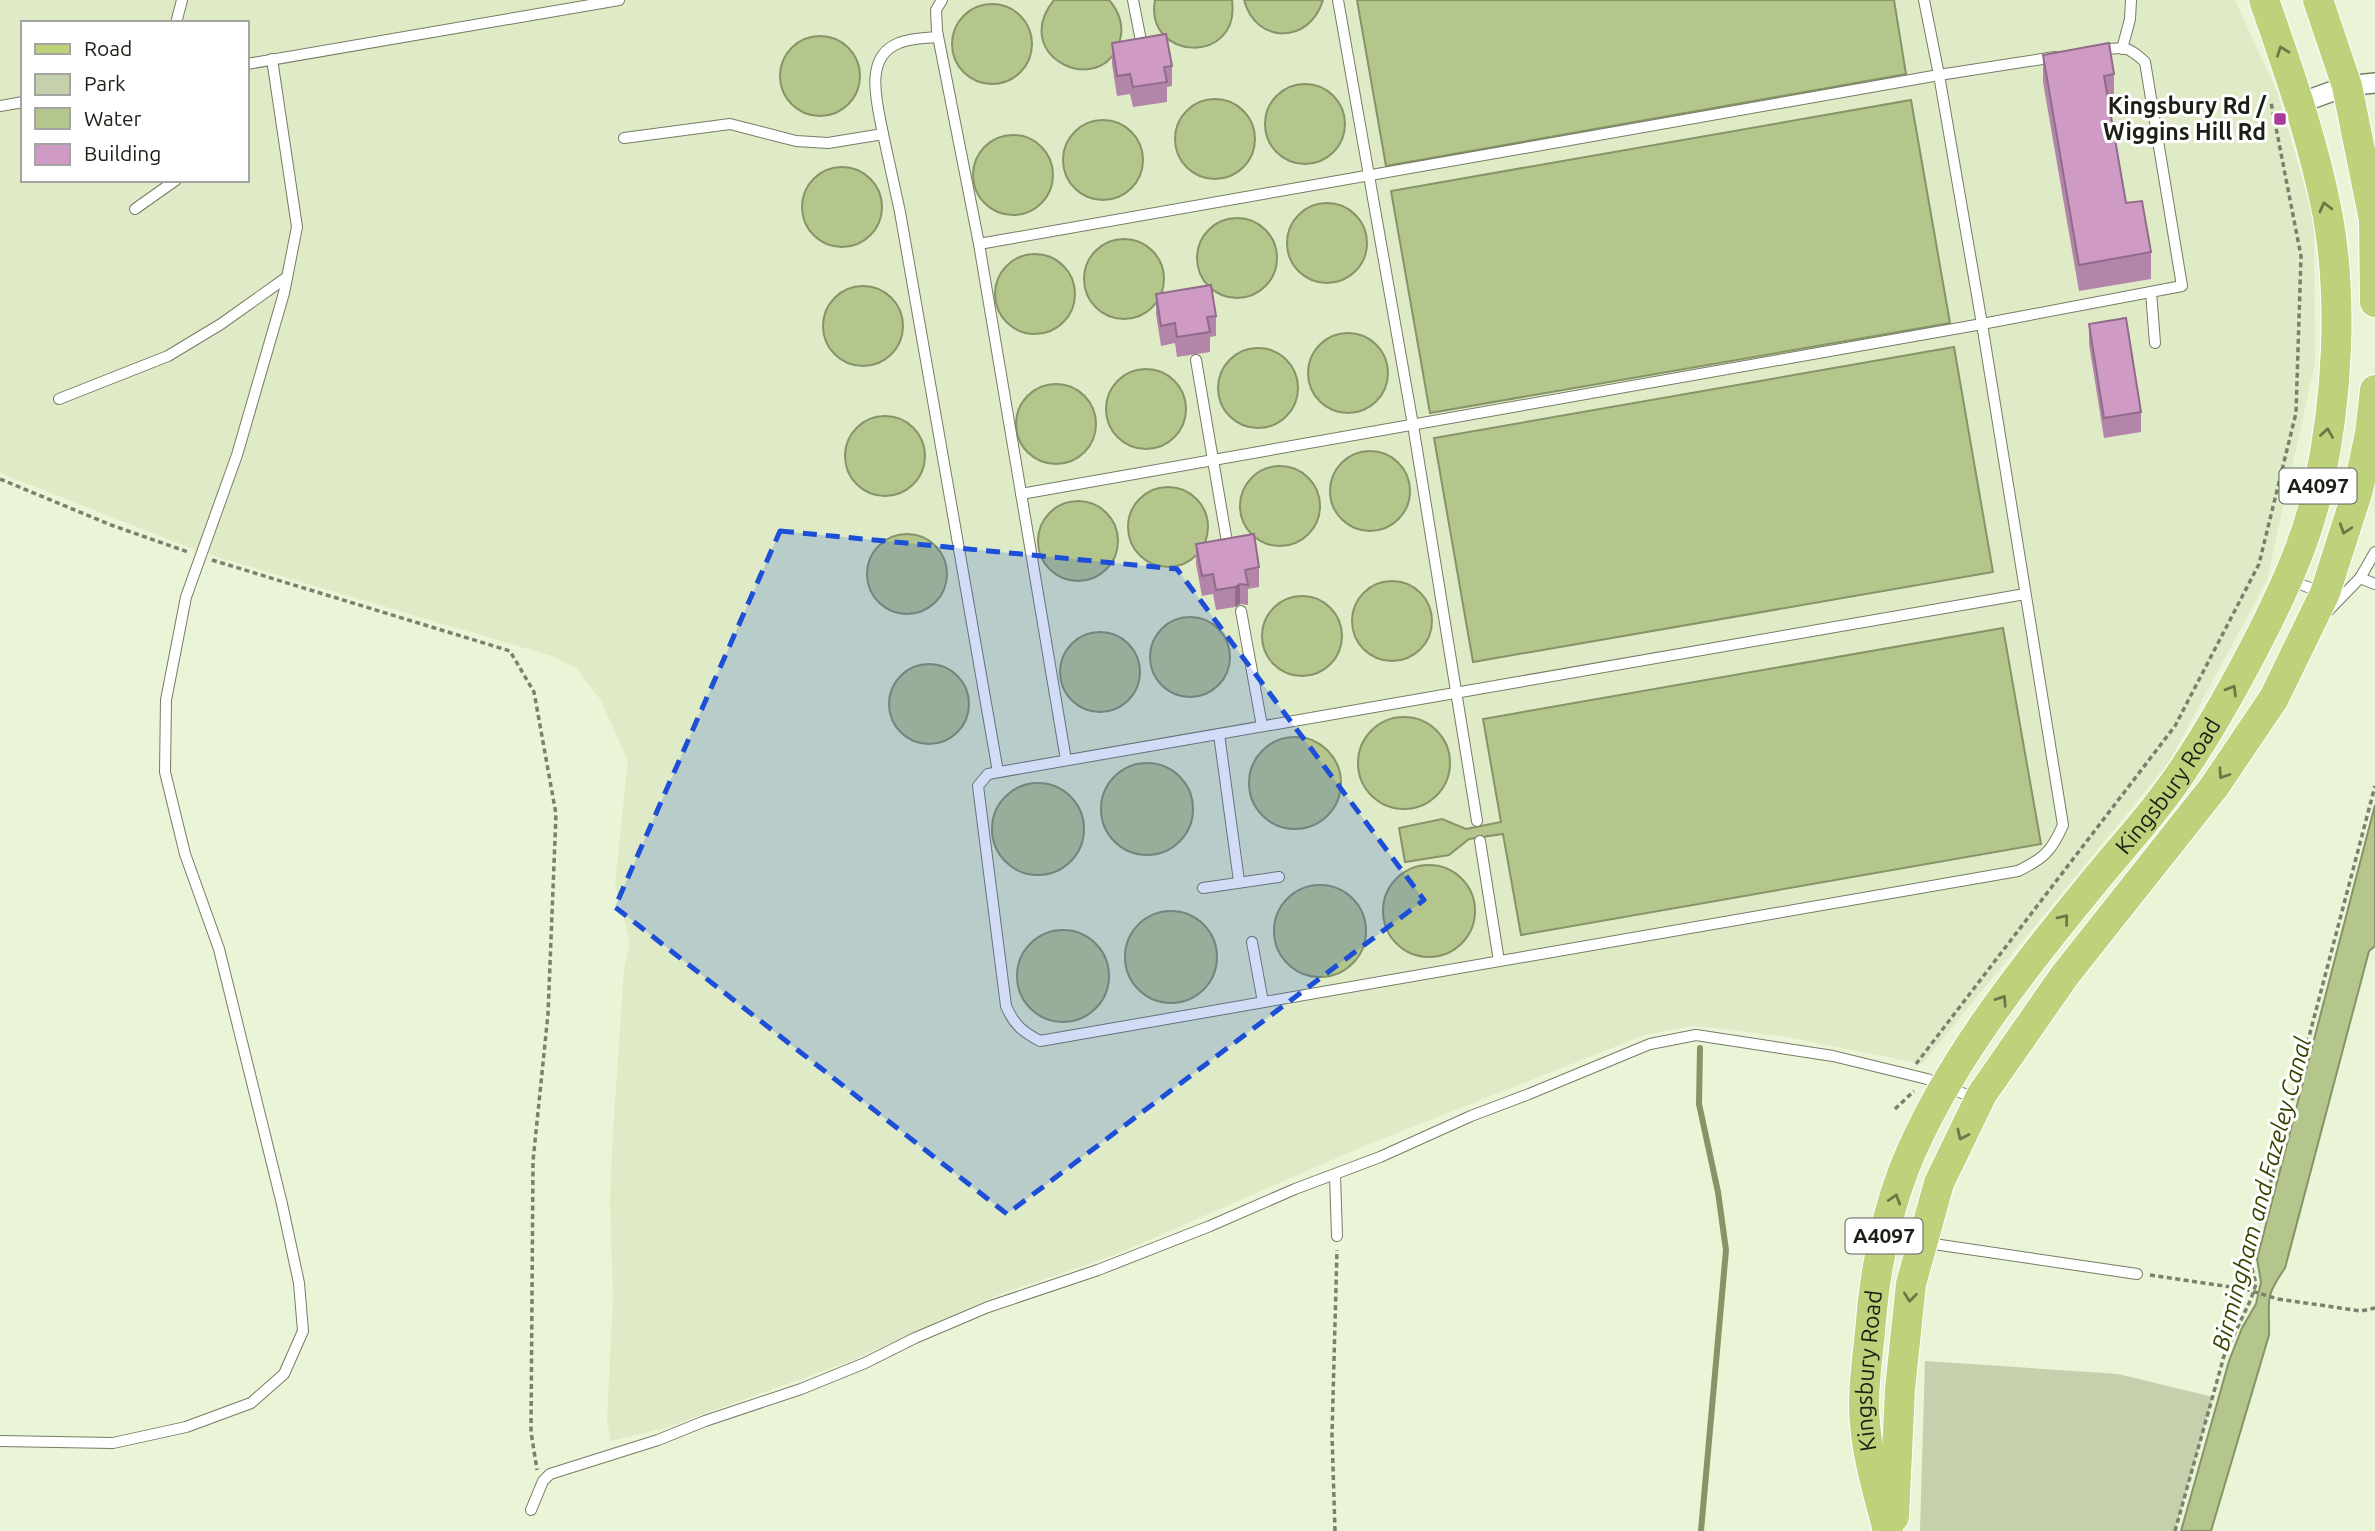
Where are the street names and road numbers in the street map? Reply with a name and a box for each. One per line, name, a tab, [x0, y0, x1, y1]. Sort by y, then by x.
road number: A4097	[2280, 468, 2356, 504]
street label: Kingsbury Road	[2110, 713, 2225, 859]
road number: A4097	[1846, 1218, 1923, 1254]
street label: Kingsbury Road	[1851, 1289, 1886, 1453]

